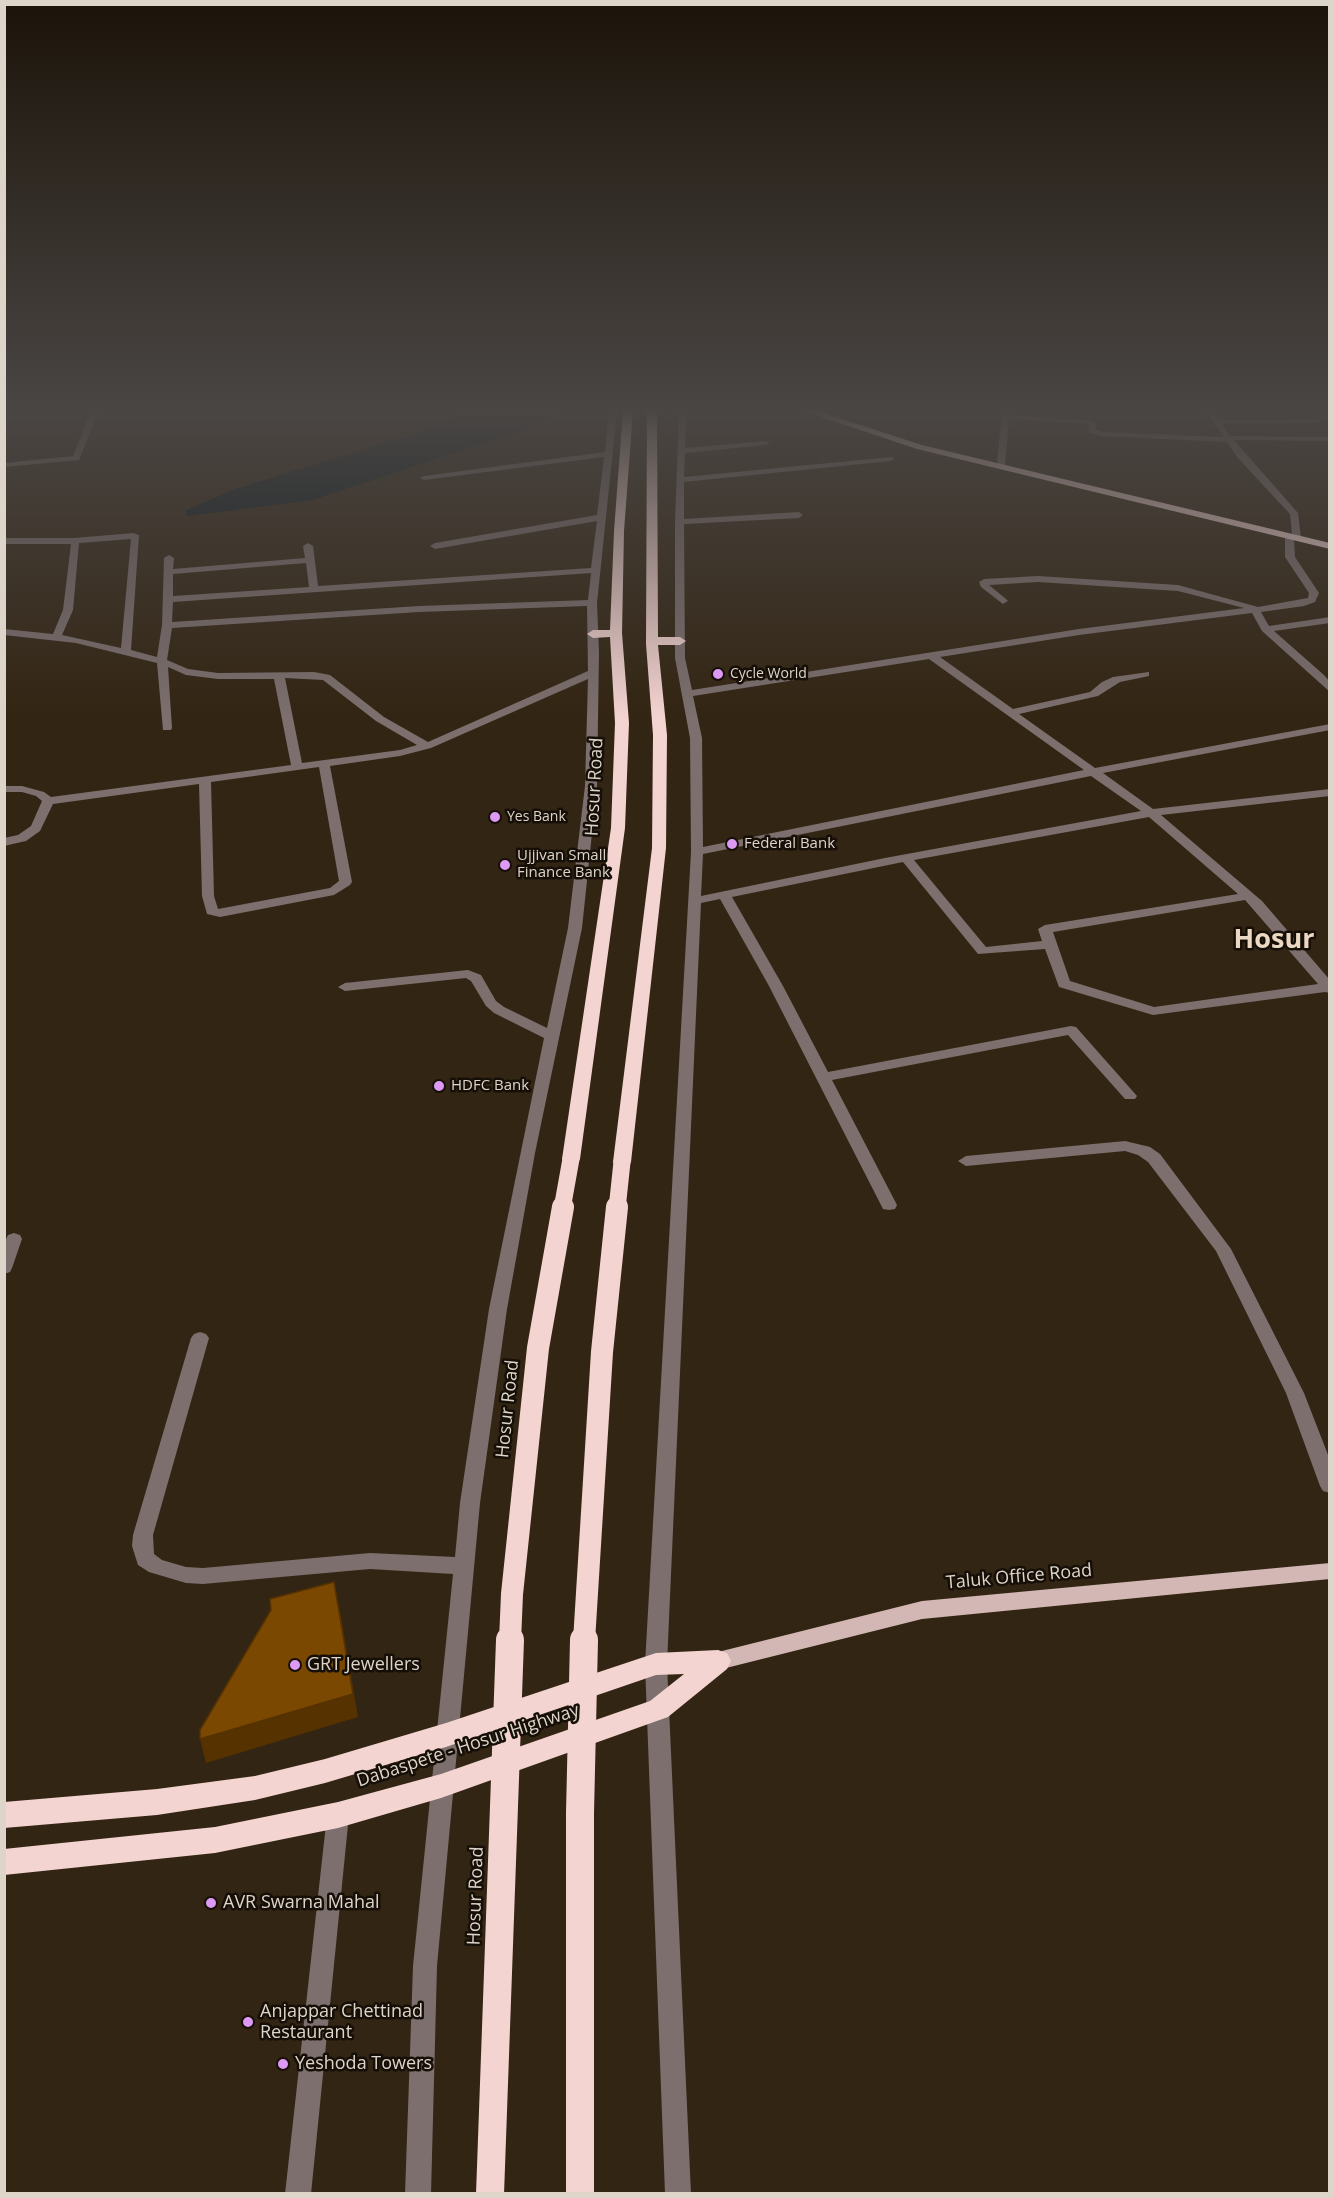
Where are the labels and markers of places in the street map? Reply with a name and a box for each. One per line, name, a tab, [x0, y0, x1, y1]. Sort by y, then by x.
place label: Cycle World	[730, 666, 807, 682]
marker: Cycle World	[711, 667, 725, 681]
place label: Yes Bank	[507, 809, 566, 825]
marker: Yes Bank	[488, 810, 502, 824]
place label: Federal Bank	[744, 835, 835, 853]
marker: Federal Bank	[725, 837, 739, 851]
place label: Ujjivan Small Finance Bank	[517, 847, 610, 882]
marker: Ujjivan Small Finance Bank	[498, 858, 512, 872]
place label: HDFC Bank	[451, 1077, 529, 1095]
marker: HDFC Bank	[432, 1079, 446, 1093]
place label: GRT Jewellers	[307, 1654, 420, 1676]
marker: GRT Jewellers	[288, 1658, 302, 1672]
place label: AVR Swarna Mahal	[223, 1892, 380, 1914]
marker: AVR Swarna Mahal	[204, 1896, 218, 1910]
place label: Anjappar Chettinad Restaurant	[260, 2001, 423, 2044]
marker: Anjappar Chettinad Restaurant	[241, 2015, 255, 2029]
place label: Yeshoda Towers	[295, 2053, 432, 2075]
marker: Yeshoda Towers	[276, 2057, 290, 2071]

